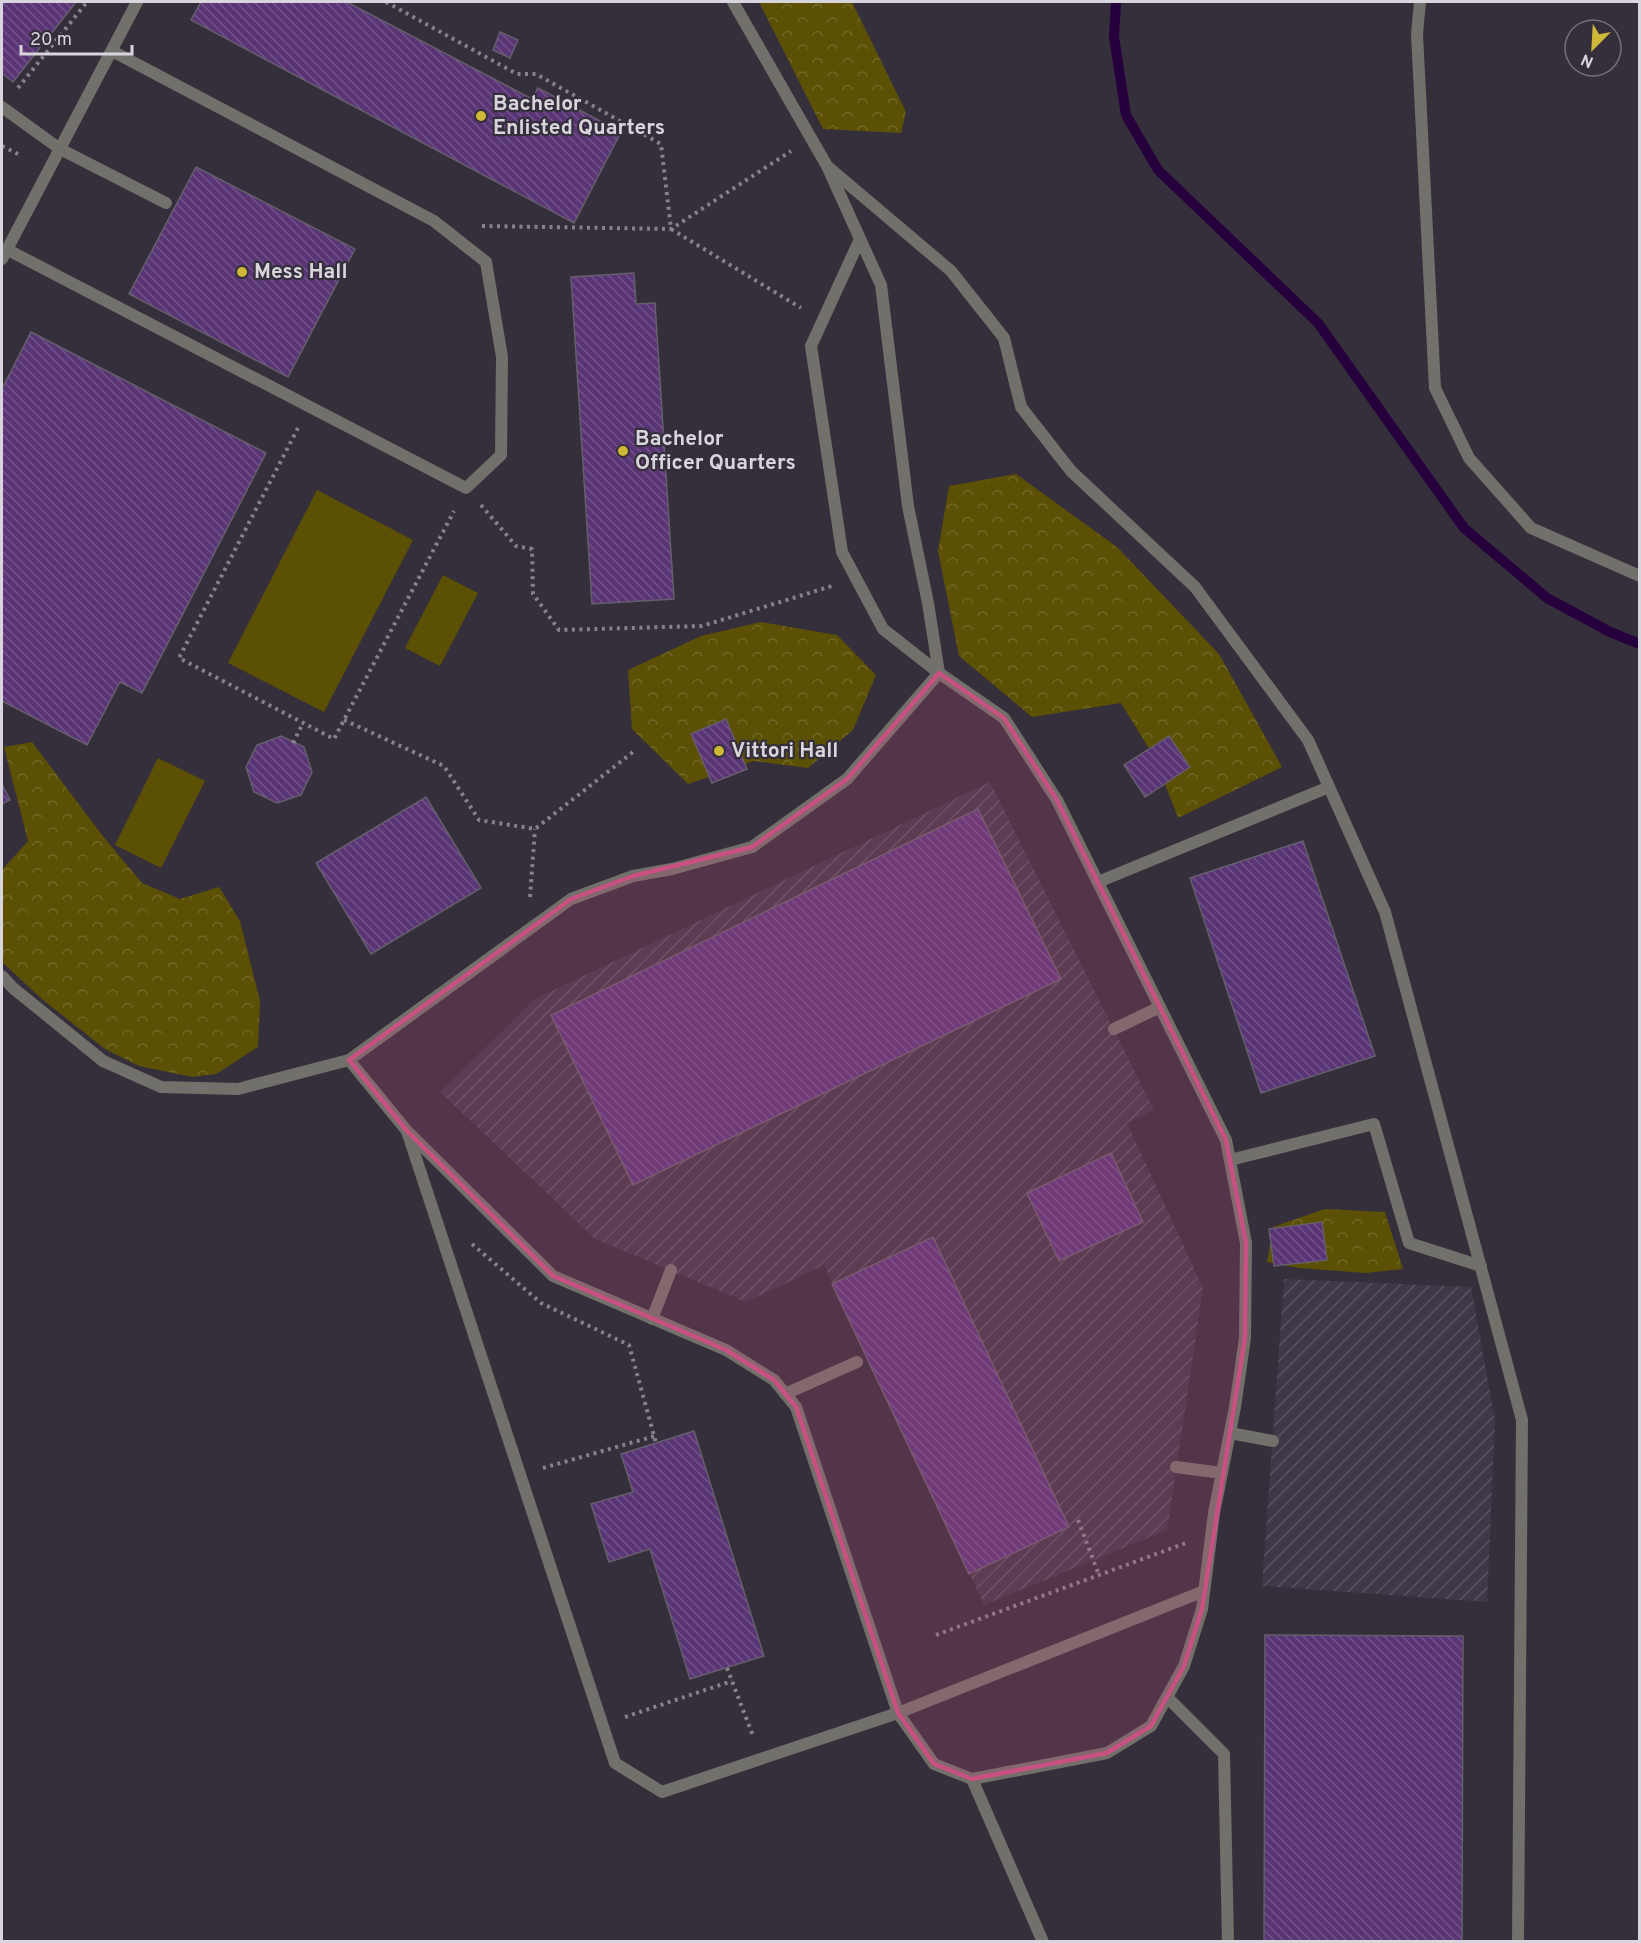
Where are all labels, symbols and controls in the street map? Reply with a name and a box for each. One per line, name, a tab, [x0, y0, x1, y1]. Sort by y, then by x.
scale bar	[21, 18, 132, 56]
north arrow	[1563, 18, 1623, 78]
text: 20 m	[30, 29, 72, 52]
text: N	[1578, 48, 1597, 71]
place label: Bachelor Enlisted Quarters	[493, 91, 665, 142]
marker: Bachelor Enlisted Quarters	[474, 109, 488, 123]
place label: Mess Hall	[254, 259, 348, 286]
marker: Mess Hall	[235, 265, 249, 279]
place label: Bachelor Officer Quarters	[635, 426, 796, 477]
marker: Bachelor Officer Quarters	[616, 444, 630, 458]
place label: Vittori Hall	[731, 738, 838, 765]
marker: Vittori Hall	[712, 744, 726, 758]

